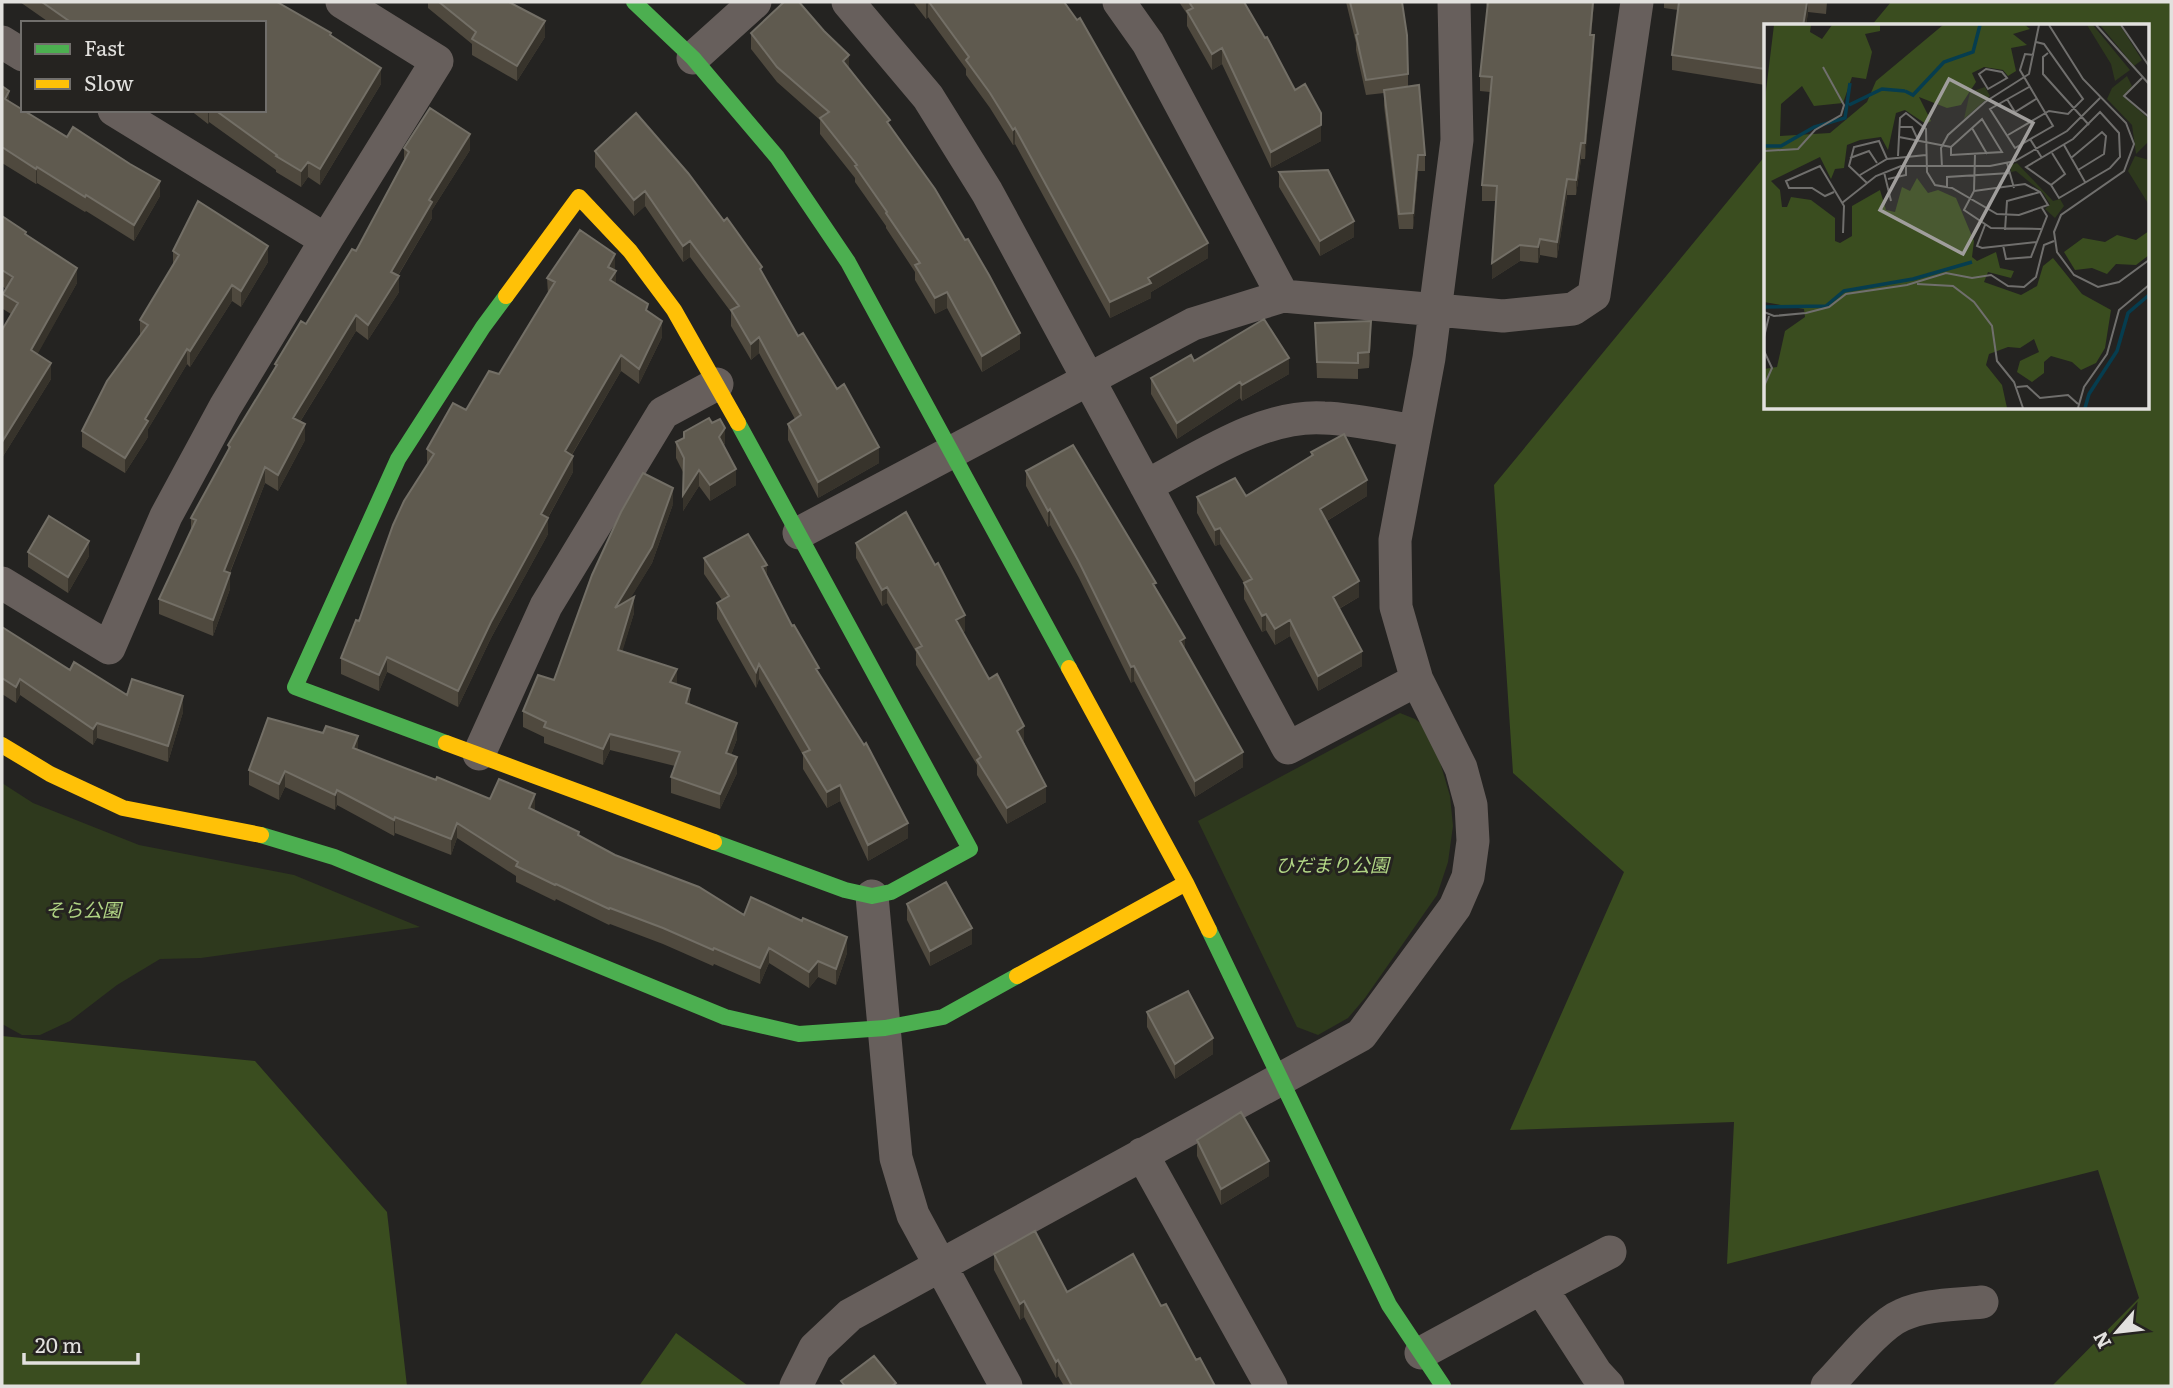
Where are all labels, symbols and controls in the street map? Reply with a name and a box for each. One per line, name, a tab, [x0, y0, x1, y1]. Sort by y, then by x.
legend	[21, 21, 266, 112]
inset map	[1764, 24, 2148, 410]
text: Fast	[84, 31, 125, 62]
text: Slow	[84, 66, 134, 97]
park label: ひだまり公園	[1275, 850, 1392, 878]
park label: そら公園	[45, 895, 124, 923]
north arrow	[2082, 1297, 2152, 1367]
scale bar	[24, 1322, 138, 1366]
text: N	[2085, 1327, 2117, 1354]
text: 20 m	[35, 1328, 82, 1359]

